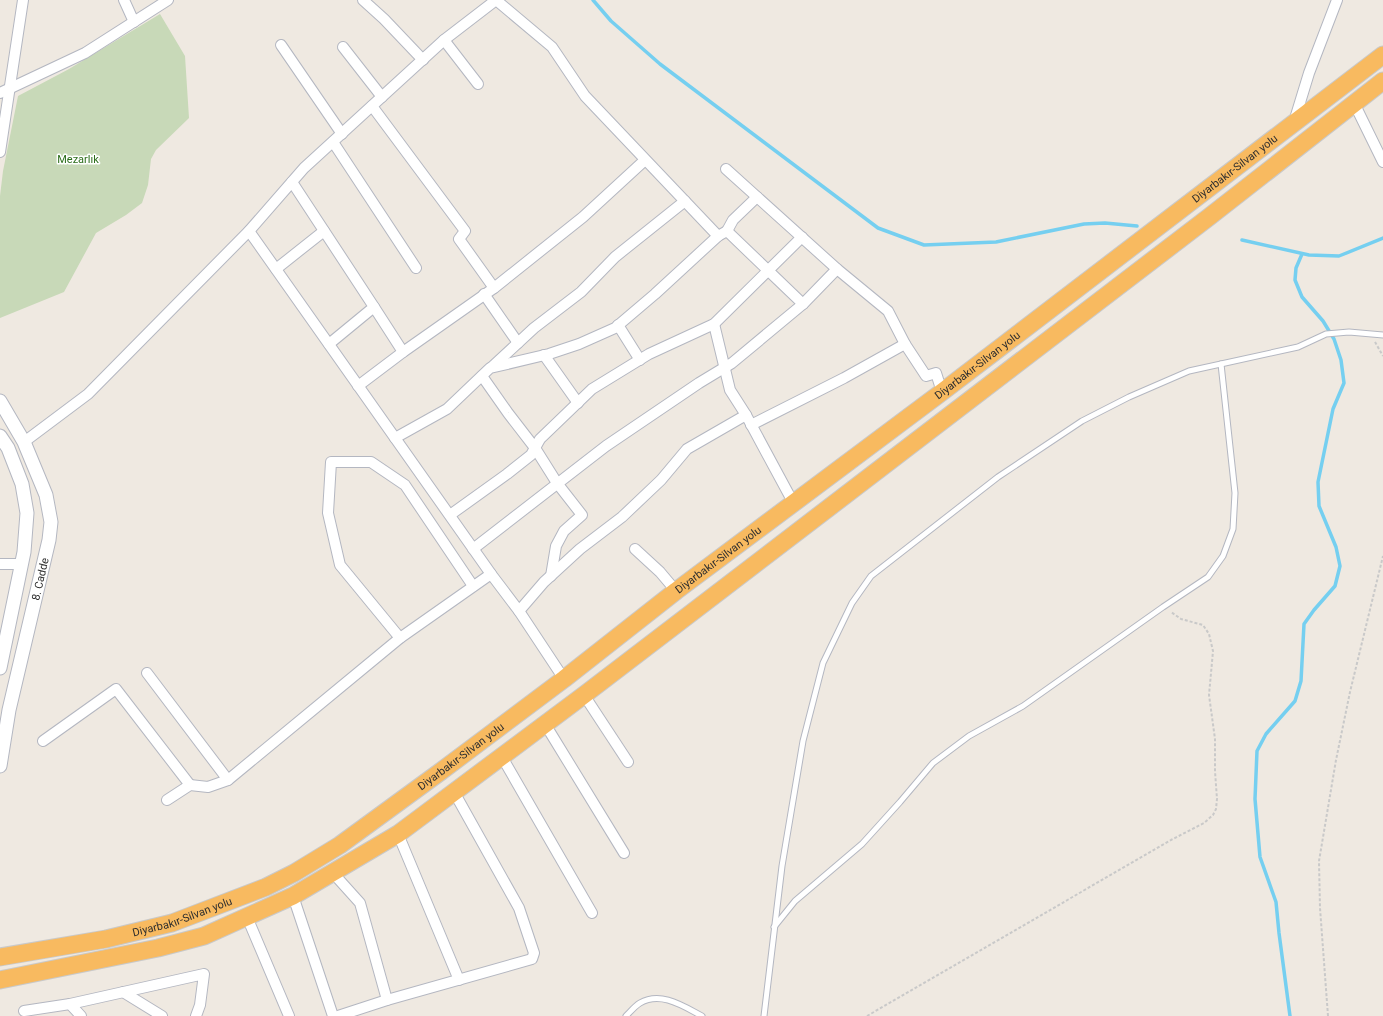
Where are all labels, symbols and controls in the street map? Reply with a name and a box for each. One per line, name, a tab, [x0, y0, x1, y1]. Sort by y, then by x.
street label: Diyarbakır-Silvan yolu	[1190, 132, 1280, 206]
park label: Mezarlık	[57, 153, 99, 166]
street label: Diyarbakır-Silvan yolu	[932, 329, 1023, 402]
street label: Diyarbakır-Silvan yolu	[673, 524, 764, 596]
street label: 8. Cadde	[29, 556, 52, 602]
street label: Diyarbakır-Silvan yolu	[415, 720, 507, 793]
street label: Diyarbakır-Silvan yolu	[131, 895, 234, 939]

